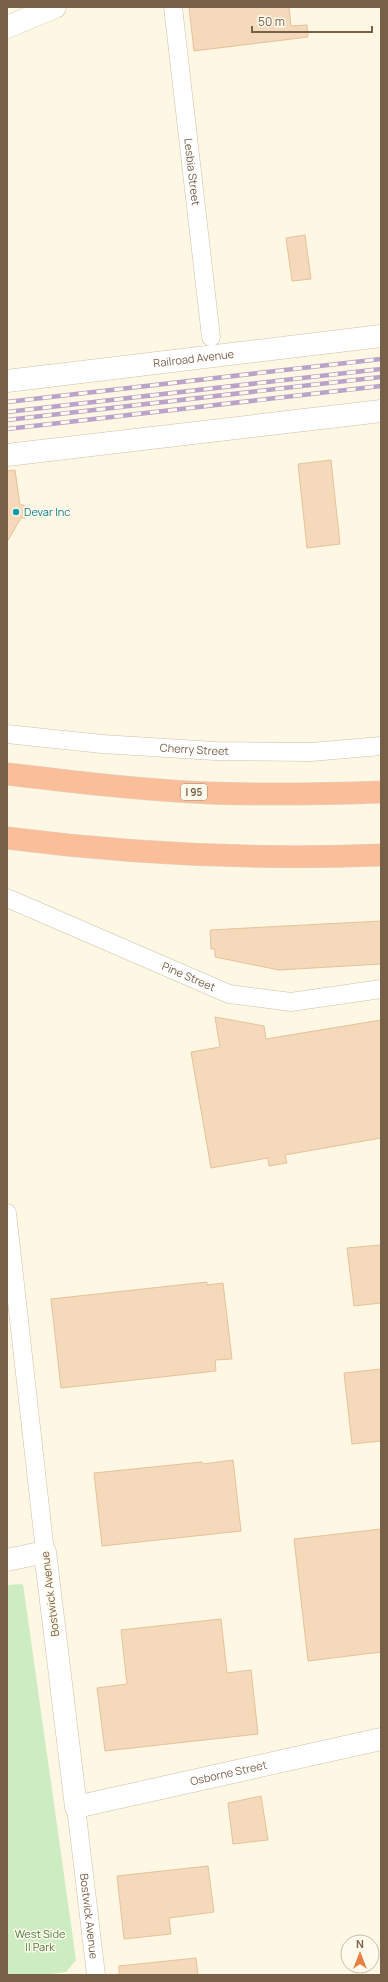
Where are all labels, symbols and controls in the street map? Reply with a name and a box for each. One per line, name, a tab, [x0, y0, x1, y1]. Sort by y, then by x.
scale bar	[252, 8, 372, 34]
text: 50 m	[258, 13, 285, 30]
street label: Lesbia Street	[181, 137, 204, 206]
street label: Railroad Avenue	[152, 346, 235, 370]
place label: Devar Inc	[24, 504, 70, 519]
marker: Devar Inc	[11, 507, 21, 517]
street label: Cherry Street	[159, 740, 229, 758]
road number: I 95	[181, 784, 207, 800]
street label: Pine Street	[160, 958, 218, 994]
street label: Bostwick Avenue	[37, 1550, 62, 1638]
street label: Osborne Street	[189, 1757, 268, 1788]
street label: Bostwick Avenue	[77, 1873, 102, 1960]
park label: West Side II Park	[15, 1926, 66, 1954]
north arrow	[340, 1934, 380, 1974]
text: N	[356, 1936, 364, 1951]

